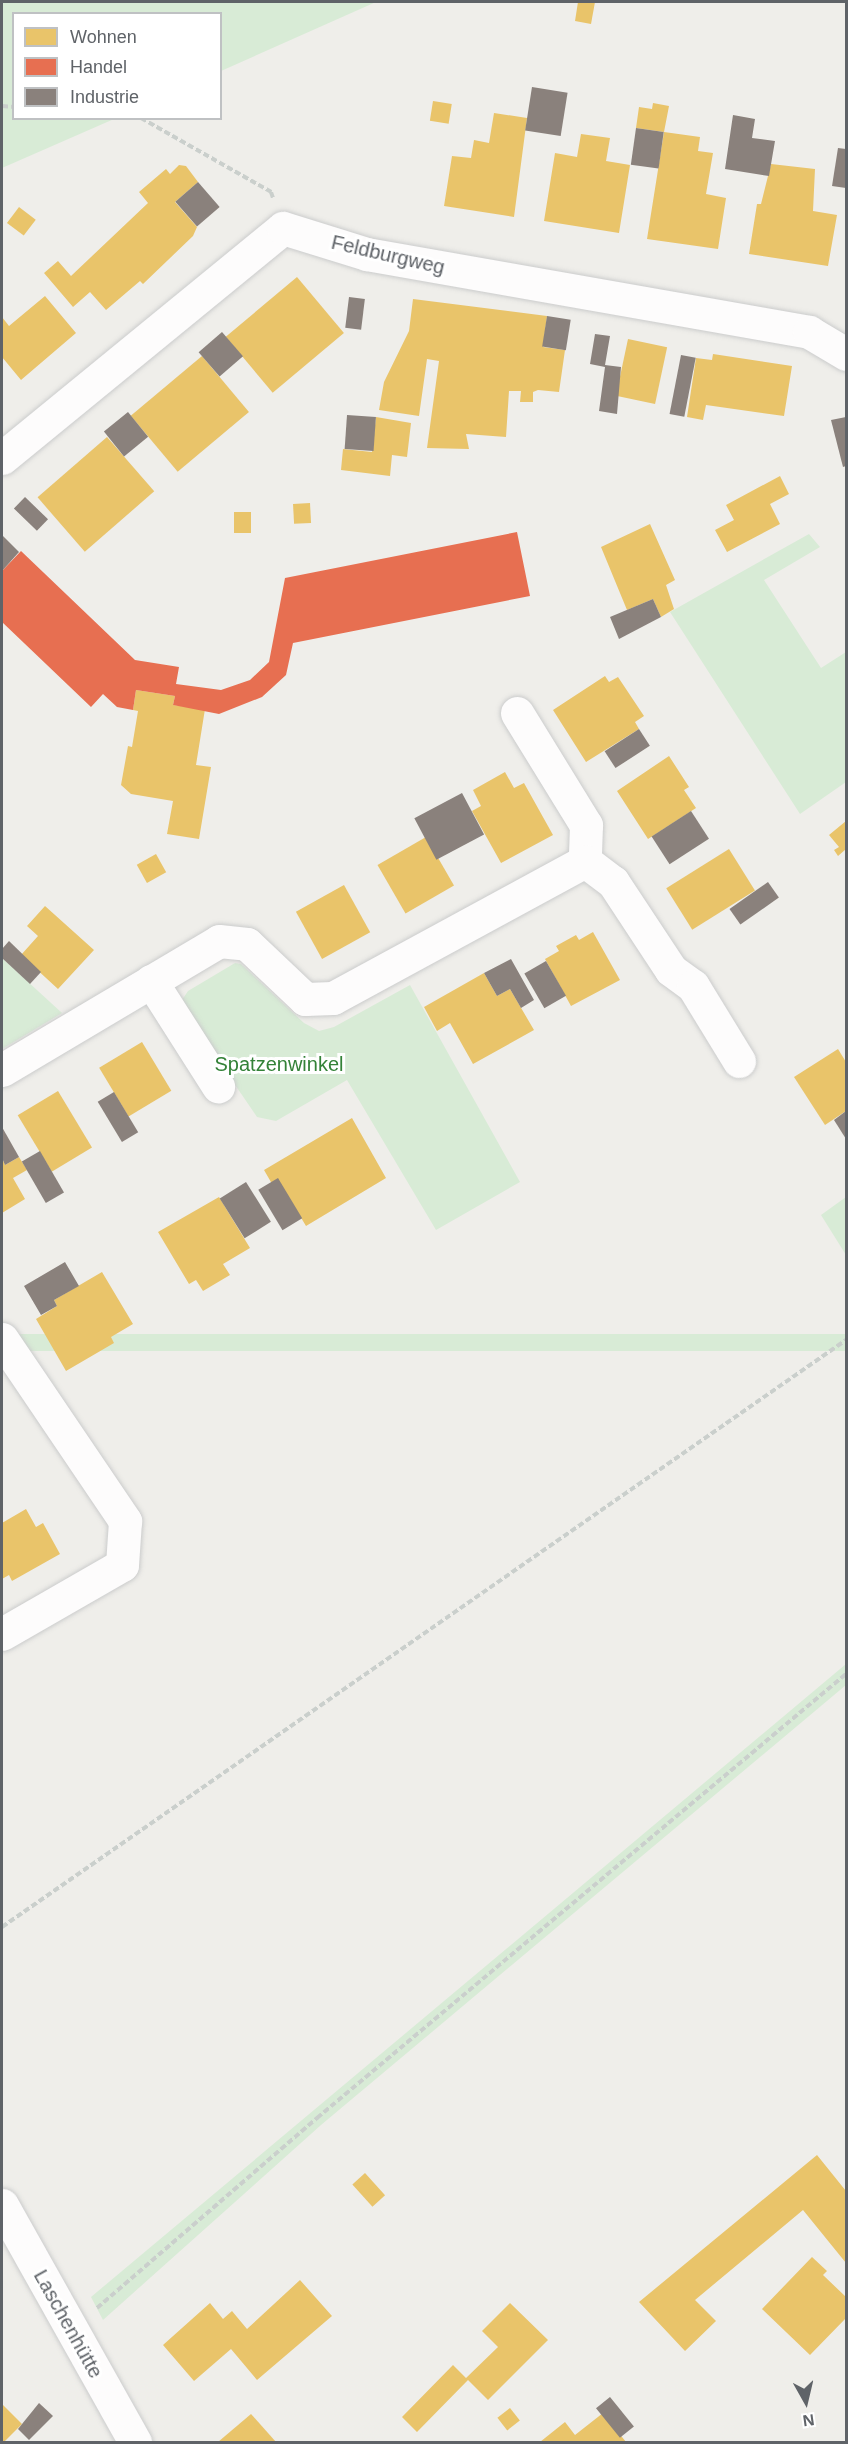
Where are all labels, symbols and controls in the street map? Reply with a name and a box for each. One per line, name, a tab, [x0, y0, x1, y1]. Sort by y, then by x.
legend	[12, 12, 222, 120]
text: Wohnen	[70, 27, 137, 47]
text: Handel	[70, 57, 127, 77]
text: Industrie	[70, 87, 139, 107]
street label: Feldburgweg	[329, 230, 447, 280]
park label: Spatzenwinkel	[215, 1052, 343, 1076]
street label: Laschenhütte	[28, 2266, 108, 2382]
north arrow	[776, 2372, 836, 2432]
text: N	[802, 2411, 815, 2430]

